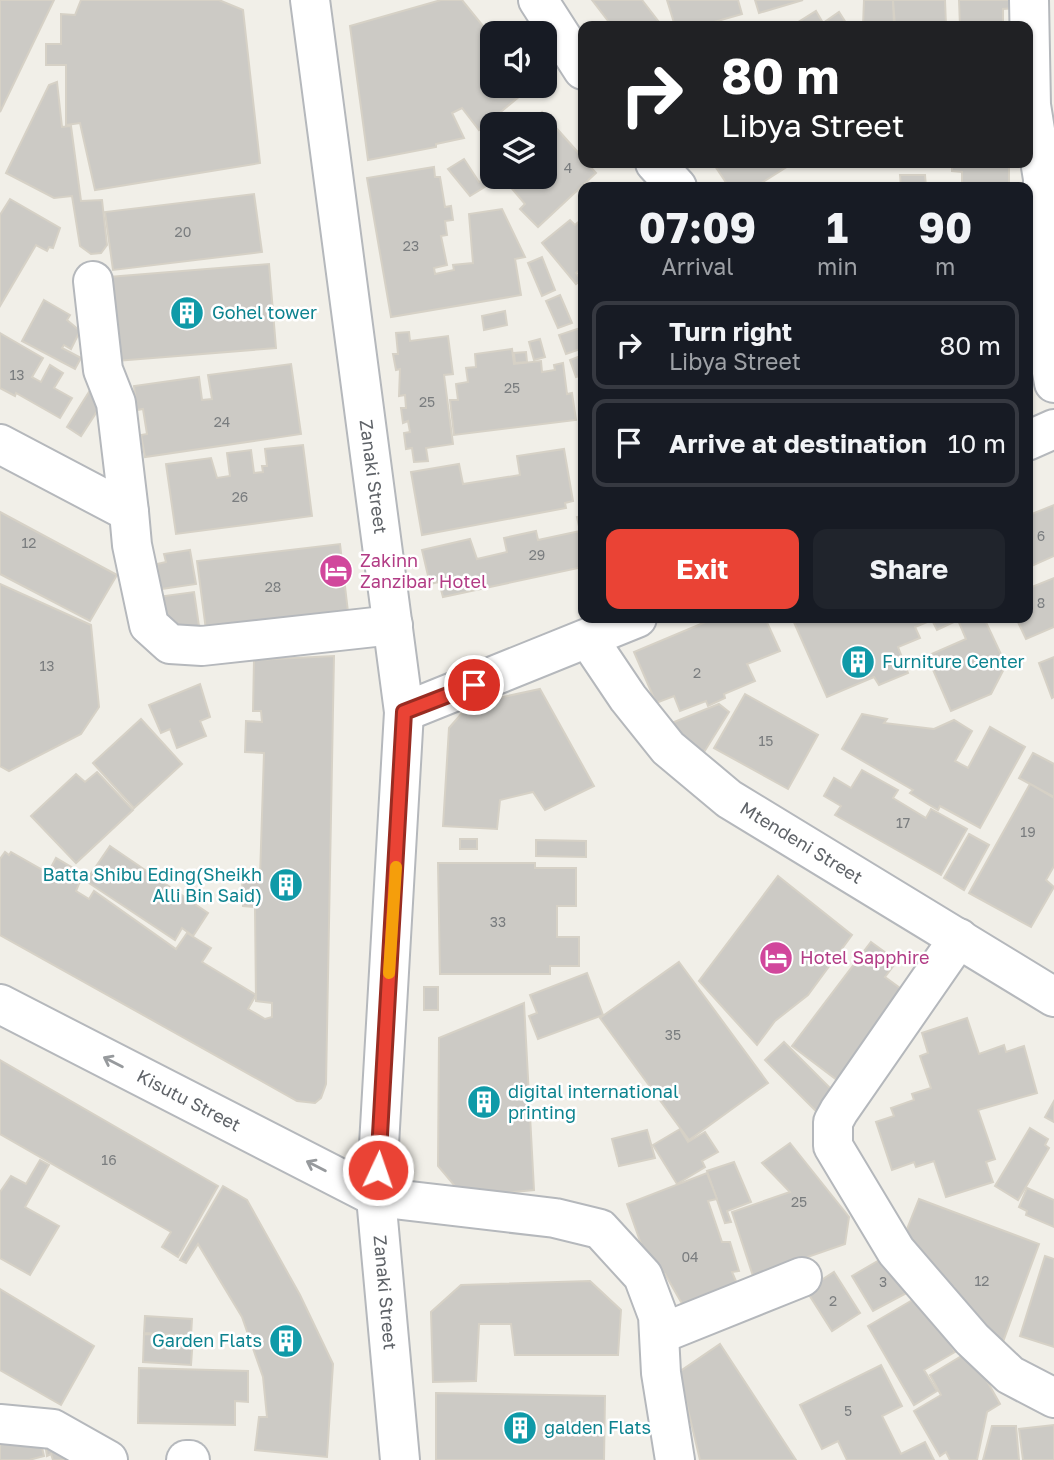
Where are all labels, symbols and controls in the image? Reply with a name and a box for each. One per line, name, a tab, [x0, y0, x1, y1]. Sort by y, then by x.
map controls	[480, 21, 557, 189]
button: sound	[480, 21, 557, 98]
text: 80 m	[721, 46, 839, 105]
icon: right	[606, 49, 697, 140]
text: Libya Street	[721, 106, 905, 144]
button: layers	[480, 112, 557, 189]
house number: 4	[564, 159, 572, 176]
text: 07:09	[639, 202, 756, 252]
text: 1	[826, 202, 848, 252]
text: 90	[918, 202, 972, 252]
house number: 20	[175, 223, 191, 240]
house number: 23	[403, 237, 419, 254]
text: Arrival	[661, 252, 734, 280]
text: min	[817, 252, 858, 280]
text: m	[935, 252, 955, 280]
building icon: Gohel tower	[168, 294, 206, 332]
place label: Gohel tower	[212, 301, 317, 323]
text: Turn right	[669, 316, 792, 347]
icon: right	[610, 326, 648, 364]
text: 80 m	[940, 330, 1001, 361]
text: Libya Street	[669, 347, 801, 375]
house number: 13	[10, 366, 24, 383]
house number: 25	[504, 379, 520, 396]
house number: 25	[419, 393, 435, 410]
house number: 24	[214, 413, 230, 430]
street label: Zanaki Street	[356, 418, 392, 535]
icon: arrive	[610, 424, 648, 462]
text: Arrive at destination	[669, 428, 927, 459]
text: 10 m	[948, 428, 1006, 459]
house number: 26	[232, 488, 248, 505]
house number: 6	[1037, 527, 1045, 544]
button: Exit	[606, 529, 799, 609]
button: Share	[813, 529, 1005, 609]
house number: 12	[22, 534, 36, 551]
house number: 29	[529, 546, 545, 563]
place label: Zakinn Zanzibar Hotel	[360, 549, 487, 592]
hotel icon: Zakinn Zanzibar Hotel	[317, 552, 355, 590]
house number: 28	[265, 578, 281, 595]
house number: 8	[1037, 594, 1045, 611]
building icon: Furniture Center	[839, 643, 877, 681]
place label: Furniture Center	[882, 650, 1025, 672]
pin	[444, 655, 504, 715]
house number: 13	[40, 657, 54, 674]
house number: 2	[693, 664, 701, 681]
icon: arrive	[455, 666, 493, 704]
house number: 15	[759, 732, 773, 749]
street label: Mtendeni Street	[736, 796, 867, 888]
house number: 17	[896, 814, 910, 831]
house number: 19	[1020, 823, 1036, 840]
place label: Batta Shibu Eding(Sheikh Alli Bin Said)	[42, 863, 262, 906]
building icon: Batta Shibu Eding(Sheikh Alli Bin Said)	[267, 866, 305, 904]
house number: 33	[490, 913, 506, 930]
hotel icon: Hotel Sapphire	[757, 939, 795, 977]
place label: Hotel Sapphire	[800, 946, 929, 968]
house number: 35	[665, 1026, 681, 1043]
one-way arrow	[103, 1055, 124, 1069]
street label: Kisutu Street	[134, 1064, 245, 1136]
place label: digital international printing	[508, 1080, 679, 1123]
building icon: digital international printing	[465, 1083, 503, 1121]
position arrow	[341, 1133, 415, 1207]
house number: 16	[101, 1151, 117, 1168]
one-way arrow	[306, 1158, 326, 1172]
house number: 25	[791, 1193, 807, 1210]
street label: Zanaki Street	[370, 1234, 402, 1351]
house number: 04	[681, 1248, 699, 1265]
house number: 12	[975, 1272, 989, 1289]
house number: 3	[879, 1273, 887, 1290]
house number: 2	[829, 1292, 837, 1309]
building icon: Garden Flats	[267, 1322, 305, 1360]
place label: Garden Flats	[152, 1329, 262, 1351]
house number: 5	[844, 1402, 852, 1419]
building icon: galden Flats	[501, 1409, 539, 1447]
place label: galden Flats	[544, 1416, 651, 1438]

